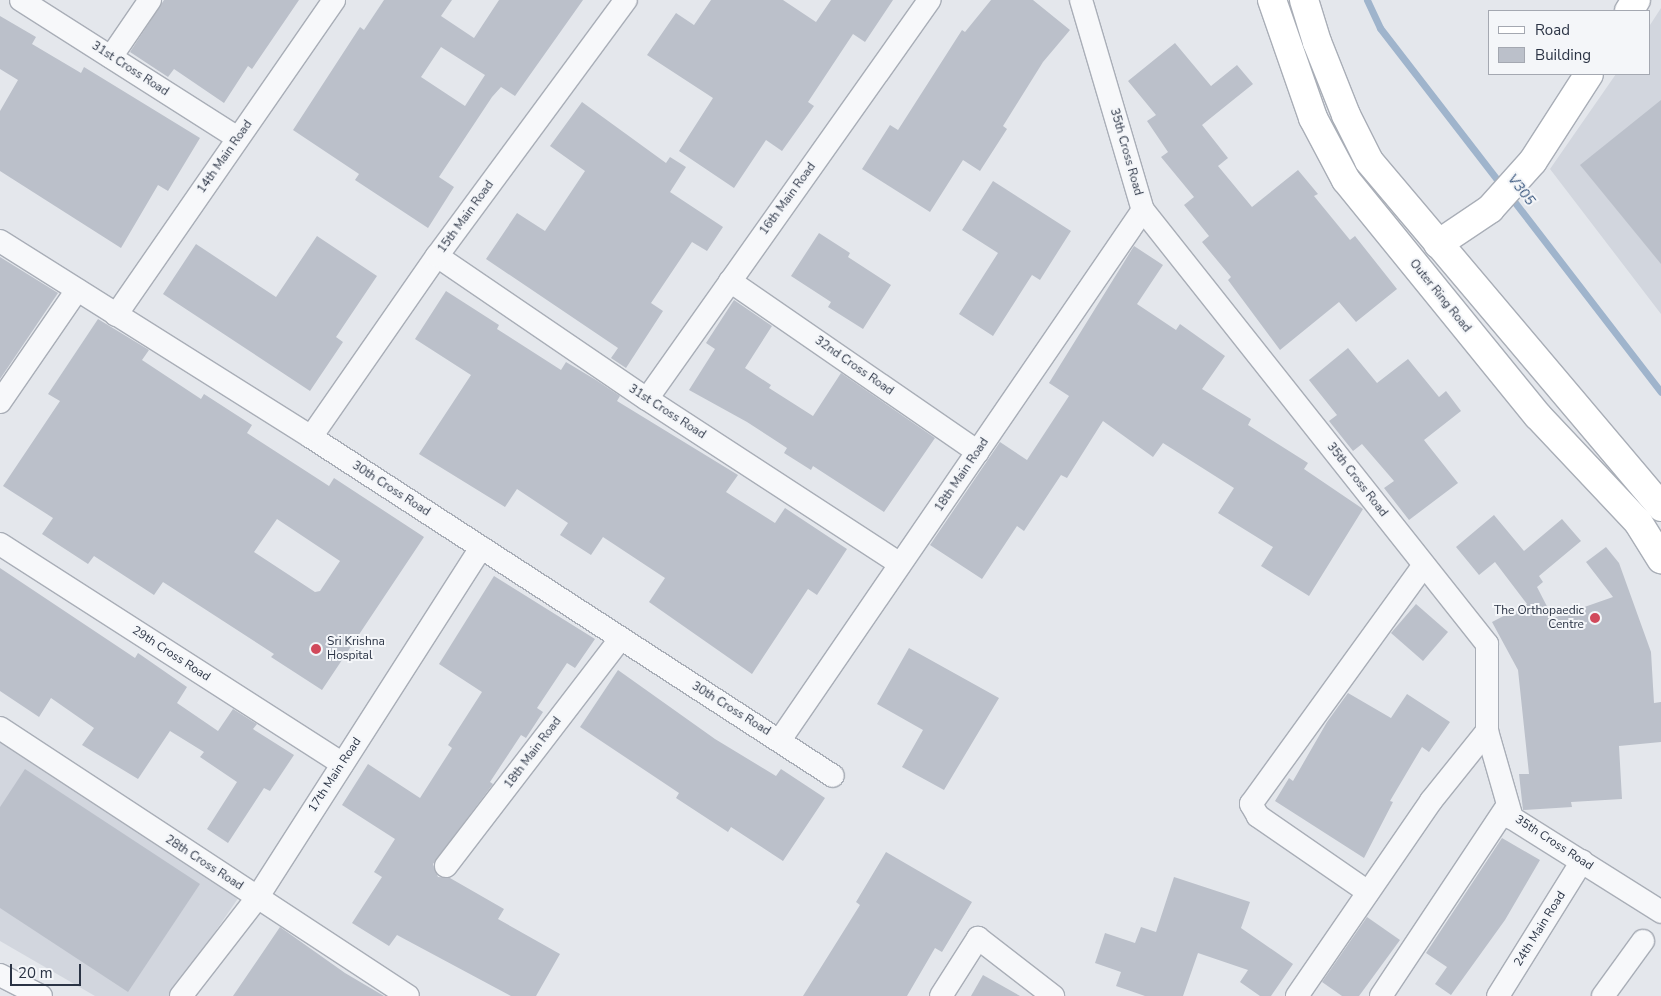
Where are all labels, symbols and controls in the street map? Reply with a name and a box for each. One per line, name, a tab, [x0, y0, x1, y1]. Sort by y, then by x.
legend	[1488, 10, 1651, 75]
text: Road	[1535, 20, 1570, 40]
street label: 31st Cross Road	[89, 39, 171, 99]
text: Building	[1535, 45, 1591, 65]
street label: 35th Cross Road	[1107, 107, 1145, 197]
street label: 14th Main Road	[195, 118, 255, 196]
street label: 16th Main Road	[757, 160, 819, 238]
water label: V305	[1504, 171, 1538, 209]
street label: 15th Main Road	[435, 178, 497, 256]
street label: Outer Ring Road	[1406, 257, 1474, 335]
street label: 32nd Cross Road	[812, 333, 896, 399]
street label: 31st Cross Road	[626, 382, 708, 442]
street label: 18th Main Road	[932, 435, 992, 515]
street label: 35th Cross Road	[1324, 440, 1390, 520]
street label: 30th Cross Road	[349, 458, 433, 520]
place label: The Orthopaedic Centre	[1494, 604, 1584, 632]
marker: The Orthopaedic Centre	[1588, 611, 1602, 625]
street label: 29th Cross Road	[129, 623, 213, 685]
place label: Sri Krishna Hospital	[327, 635, 385, 663]
marker: Sri Krishna Hospital	[309, 642, 323, 656]
street label: 30th Cross Road	[689, 679, 773, 739]
street label: 18th Main Road	[501, 714, 565, 792]
street label: 17th Main Road	[306, 735, 364, 815]
street label: 35th Cross Road	[1512, 812, 1596, 874]
street label: 28th Cross Road	[162, 832, 246, 894]
street label: 24th Main Road	[1511, 889, 1569, 969]
scale bar	[12, 954, 84, 986]
text: 20 m	[18, 963, 53, 983]

